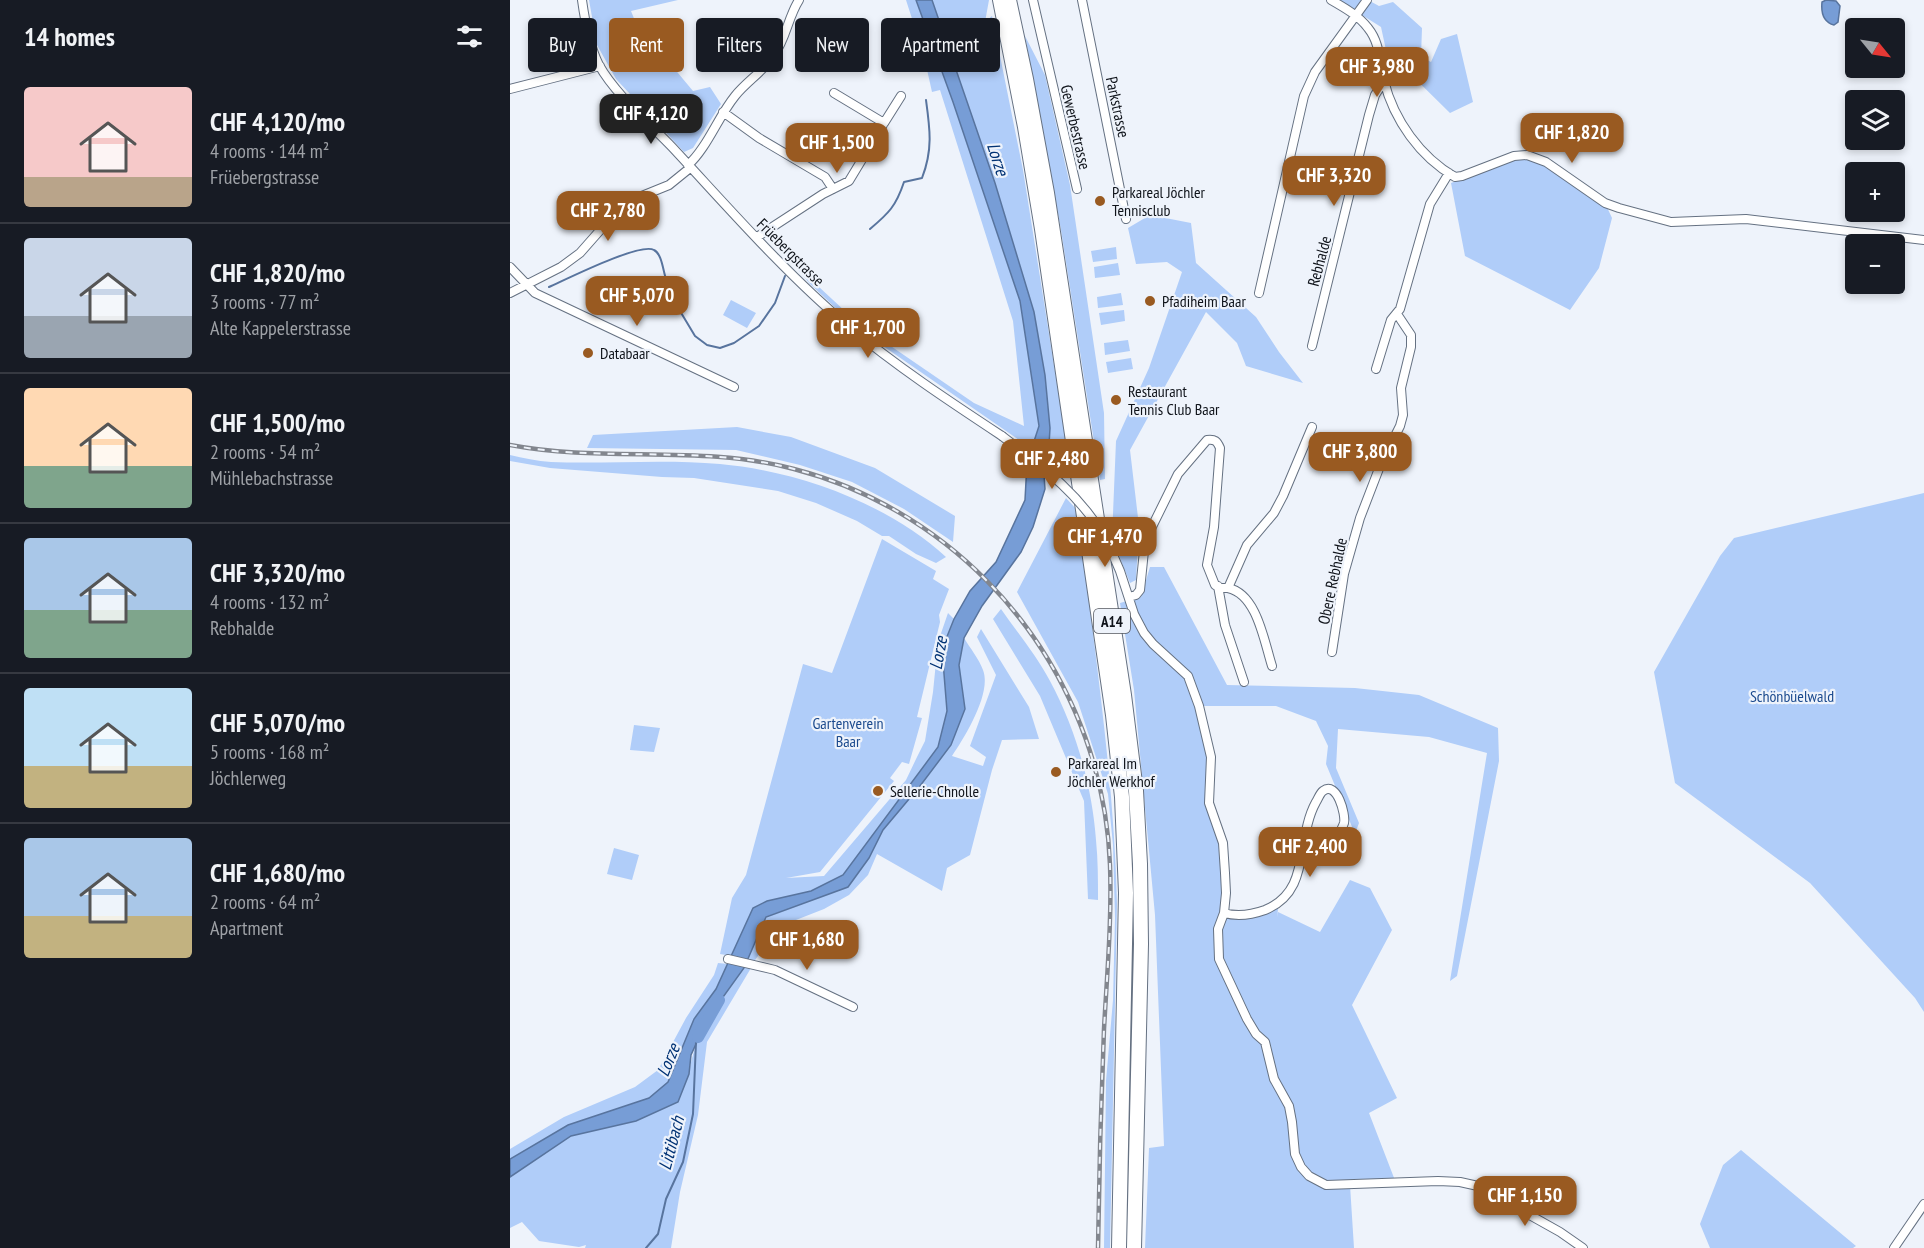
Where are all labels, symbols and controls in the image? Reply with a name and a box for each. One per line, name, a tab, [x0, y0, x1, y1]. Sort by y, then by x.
chip: Buy	[528, 18, 597, 72]
chip: Rent	[609, 18, 684, 72]
chip: Filters	[696, 18, 783, 72]
chip: New	[795, 18, 869, 72]
chip: Apartment	[881, 18, 1000, 72]
north arrow	[1845, 18, 1905, 78]
map controls	[1845, 18, 1905, 294]
text: 14 homes	[24, 20, 115, 53]
icon: filters	[453, 20, 486, 53]
pin: CHF 3,980	[1308, 47, 1446, 98]
text: CHF 3,980	[1340, 53, 1414, 79]
street label: Parkstrasse	[1102, 75, 1134, 139]
street label: Gewerbestrasse	[1057, 83, 1095, 171]
button: layers	[1845, 90, 1905, 150]
pin: CHF 4,120	[582, 94, 720, 145]
text: CHF 4,120	[614, 100, 688, 126]
text: CHF 4,120/mo	[210, 105, 345, 138]
icon: home	[72, 111, 144, 183]
pin: CHF 1,820	[1503, 113, 1641, 164]
text: CHF 1,820	[1535, 119, 1609, 145]
pin: CHF 1,500	[768, 123, 906, 174]
text: CHF 1,500	[800, 129, 874, 155]
text: 4 rooms · 144 m²	[210, 138, 329, 164]
water label: Lorze	[982, 140, 1015, 180]
pin: CHF 3,320	[1265, 156, 1403, 207]
text: CHF 3,320	[1297, 162, 1371, 188]
button: +	[1845, 162, 1905, 222]
text: Früebergstrasse	[210, 164, 319, 190]
place label: Parkareal Jöchler Tennisclub	[1112, 182, 1206, 220]
pin: CHF 2,780	[539, 191, 677, 242]
marker: Parkareal Jöchler Tennisclub	[1093, 194, 1107, 208]
text: CHF 2,780	[571, 197, 645, 223]
street label: Früebergstrasse	[753, 214, 829, 290]
street label: Rebhalde	[1303, 234, 1335, 288]
button: −	[1845, 234, 1905, 294]
text: CHF 1,820/mo	[210, 256, 345, 289]
icon: home	[72, 262, 144, 334]
pin: CHF 5,070	[568, 276, 706, 327]
text: CHF 5,070	[600, 282, 674, 308]
text: 3 rooms · 77 m²	[210, 289, 320, 315]
place label: Pfadiheim Baar	[1162, 291, 1246, 311]
marker: Pfadiheim Baar	[1143, 294, 1157, 308]
pin: CHF 1,700	[799, 308, 937, 359]
text: CHF 1,700	[831, 314, 905, 340]
text: Alte Kappelerstrasse	[210, 315, 351, 341]
place label: Databaar	[600, 343, 650, 363]
marker: Databaar	[581, 346, 595, 360]
place label: Restaurant Tennis Club Baar	[1128, 381, 1220, 419]
marker: Restaurant Tennis Club Baar	[1109, 393, 1123, 407]
text: CHF 1,500/mo	[210, 406, 345, 439]
icon: home	[72, 412, 144, 484]
pin: CHF 3,800	[1291, 432, 1429, 483]
text: CHF 3,800	[1323, 438, 1397, 464]
text: 2 rooms · 54 m²	[210, 439, 320, 465]
pin: CHF 2,480	[983, 439, 1121, 490]
text: CHF 2,480	[1015, 445, 1089, 471]
text: Mühlebachstrasse	[210, 465, 333, 491]
pin: CHF 1,470	[1036, 517, 1174, 568]
text: CHF 1,470	[1068, 523, 1142, 549]
street label: Obere Rebhalde	[1313, 536, 1351, 626]
text: CHF 3,320/mo	[210, 556, 345, 589]
icon: home	[72, 562, 144, 634]
text: 4 rooms · 132 m²	[210, 589, 329, 615]
road number: A14	[1094, 609, 1130, 633]
text: Rebhalde	[210, 615, 274, 641]
water label: Lorze	[924, 633, 952, 671]
park label: Schönbüelwald	[1750, 686, 1834, 706]
text: CHF 5,070/mo	[210, 706, 345, 739]
icon: home	[72, 712, 144, 784]
park label: Gartenverein Baar	[812, 713, 884, 751]
text: 5 rooms · 168 m²	[210, 739, 329, 765]
place label: Parkareal Im Jöchler Werkhof	[1067, 753, 1156, 791]
text: Jöchlerweg	[210, 765, 286, 791]
marker: Parkareal Im Jöchler Werkhof	[1049, 765, 1063, 779]
place label: Sellerie-Chnolle	[890, 781, 979, 801]
marker: Sellerie-Chnolle	[871, 784, 885, 798]
pin: CHF 2,400	[1241, 827, 1379, 878]
text: CHF 2,400	[1273, 833, 1347, 859]
text: CHF 1,680/mo	[210, 856, 345, 889]
icon: home	[72, 862, 144, 934]
text: 2 rooms · 64 m²	[210, 889, 320, 915]
text: Apartment	[210, 915, 283, 941]
pin: CHF 1,680	[738, 920, 876, 971]
text: CHF 1,680	[770, 926, 844, 952]
water label: Lorze	[651, 1039, 685, 1080]
water label: Littibach	[653, 1113, 689, 1172]
pin: CHF 1,150	[1456, 1176, 1594, 1227]
text: CHF 1,150	[1488, 1182, 1562, 1208]

